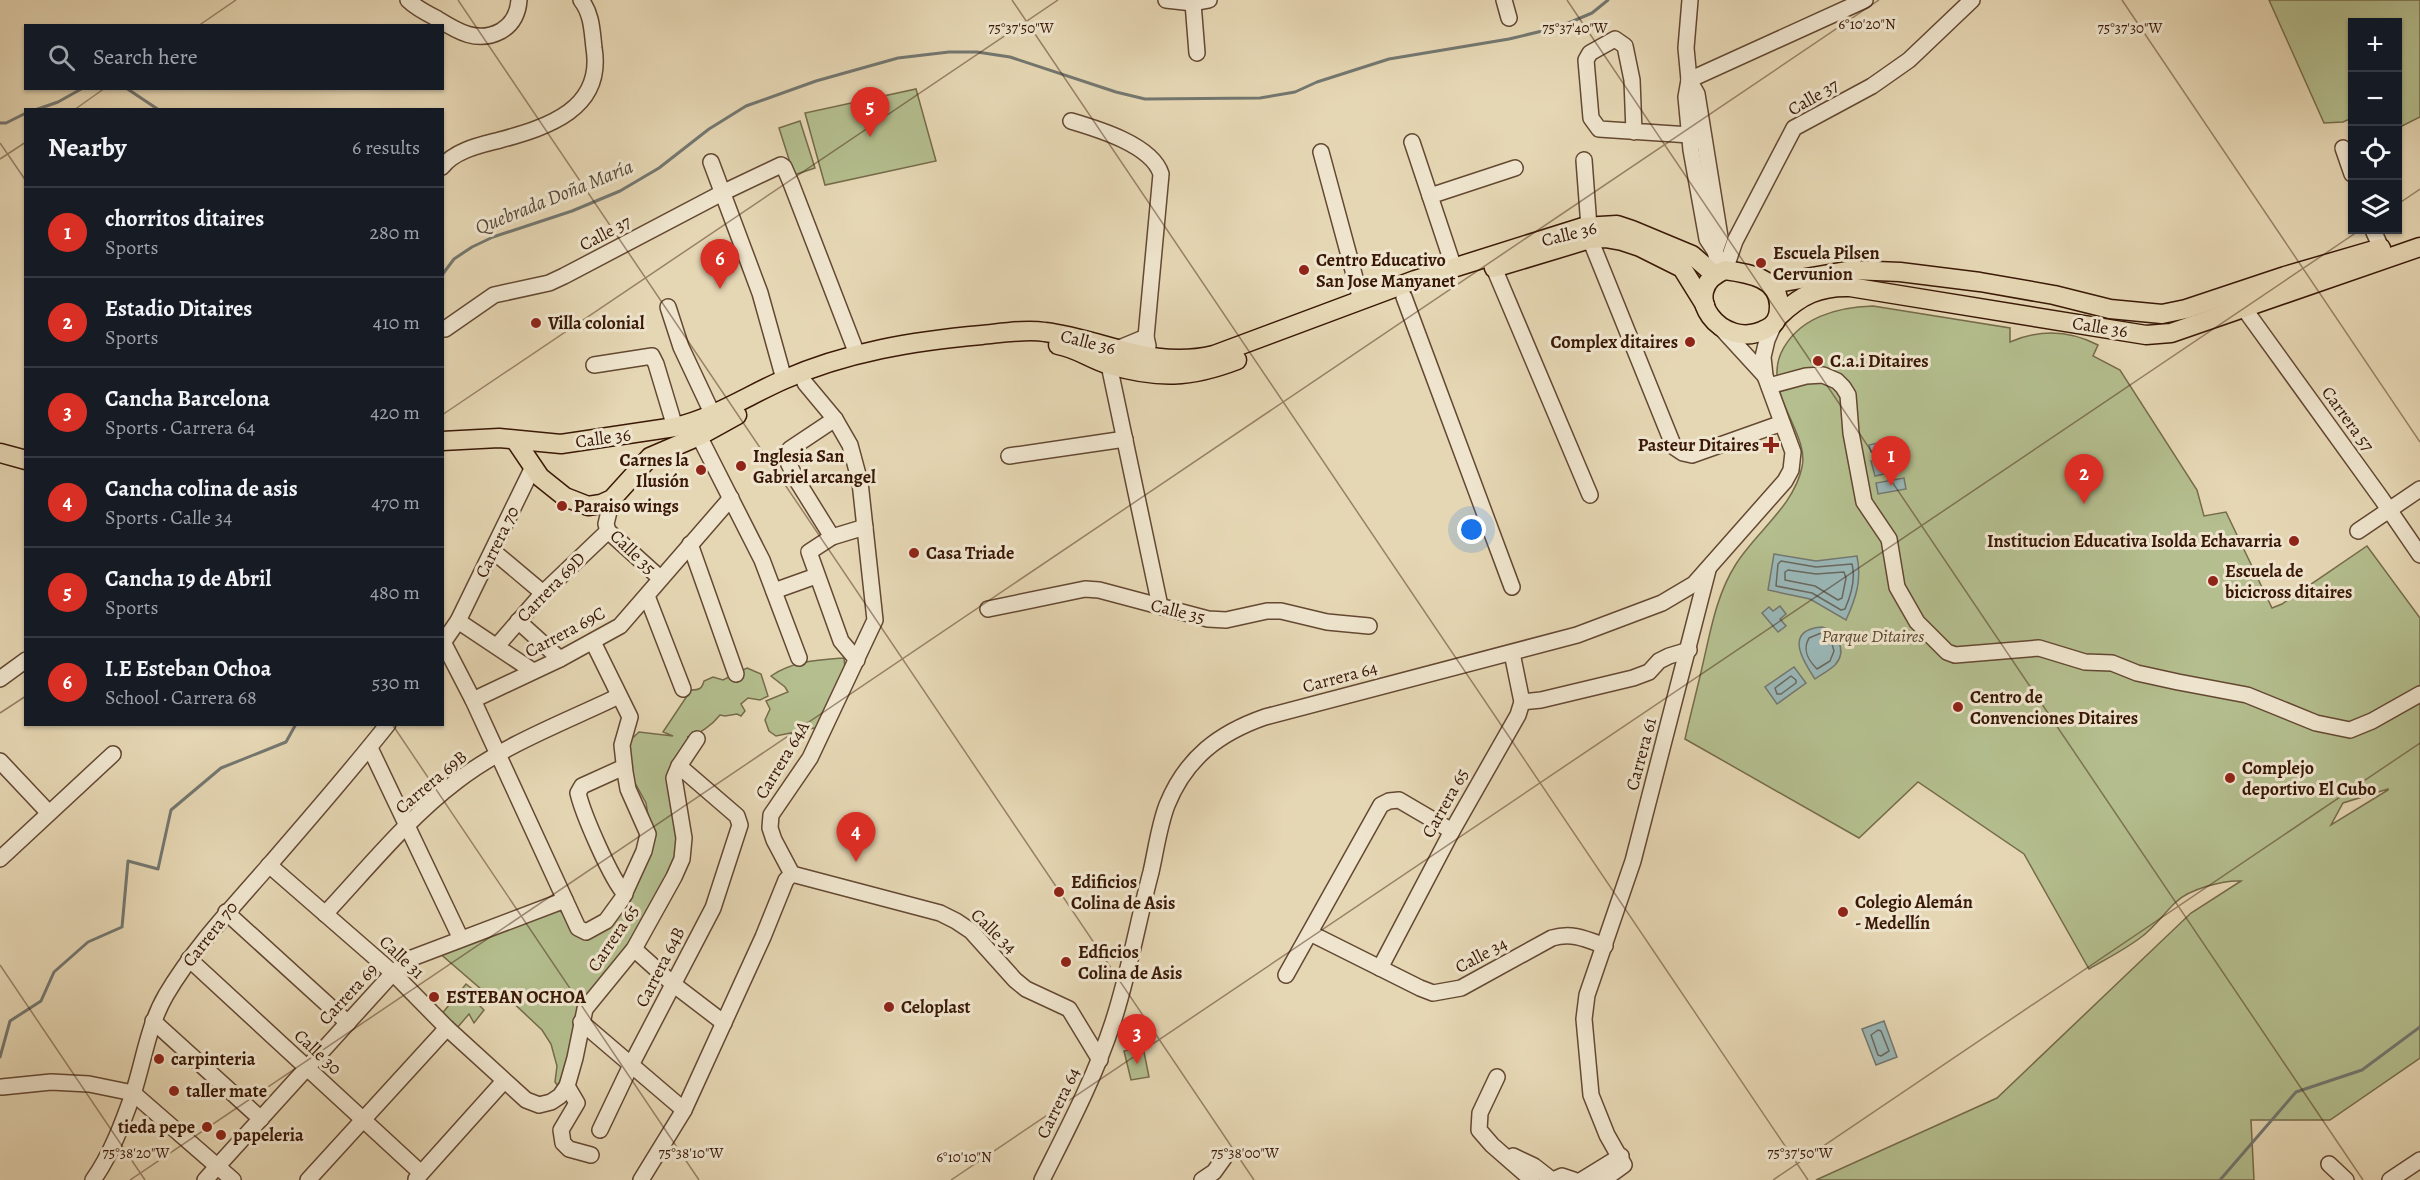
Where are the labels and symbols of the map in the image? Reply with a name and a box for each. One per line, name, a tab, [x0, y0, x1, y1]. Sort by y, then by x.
text: 6°10'20"N	[1838, 14, 1896, 34]
text: 75°37'50"W	[988, 18, 1054, 38]
text: 75°37'40"W	[1542, 18, 1608, 38]
text: 75°37'30"W	[2097, 18, 2163, 38]
street label: Calle 37	[1783, 73, 1843, 121]
pin: 5	[850, 88, 890, 137]
water label: Quebrada Doña María	[471, 153, 637, 241]
street label: Calle 37	[575, 209, 635, 257]
street label: Calle 36	[1539, 216, 1599, 252]
pin: 6	[700, 240, 740, 289]
place label: Escuela Pilsen Cervunion	[1773, 241, 1880, 286]
place label: Centro Educativo San Jose Manyanet	[1316, 248, 1456, 293]
marker: Escuela Pilsen Cervunion	[1754, 256, 1768, 270]
marker: Centro Educativo San Jose Manyanet	[1297, 263, 1311, 277]
place label: Villa colonial	[547, 311, 645, 335]
street label: Calle 36	[2071, 311, 2129, 343]
marker: Villa colonial	[529, 316, 543, 330]
street label: Calle 36	[1058, 324, 1118, 360]
place label: Complex ditaires	[1551, 330, 1678, 354]
marker: Complex ditaires	[1683, 335, 1697, 349]
place label: C.a.i Ditaires	[1830, 349, 1929, 373]
marker: C.a.i Ditaires	[1811, 354, 1825, 368]
street label: Carrera 57	[2316, 381, 2380, 457]
street label: Calle 36	[574, 422, 632, 454]
place label: Pasteur Ditaires	[1638, 433, 1759, 457]
pin: 1	[1872, 436, 1910, 486]
marker: Pasteur Ditaires	[1764, 438, 1778, 452]
place label: Inglesia San Gabriel arcangel	[753, 444, 876, 489]
place label: Carnes la Ilusión	[619, 448, 689, 493]
pin: 2	[2064, 454, 2104, 504]
marker: Inglesia San Gabriel arcangel	[734, 459, 748, 473]
marker: Carnes la Ilusión	[694, 463, 708, 477]
place label: Paraiso wings	[574, 494, 679, 518]
marker: Paraiso wings	[555, 499, 569, 513]
street label: Carrera 70	[469, 502, 525, 582]
your location	[1457, 515, 1486, 544]
street label: Calle 35	[605, 524, 661, 580]
place label: Institucion Educativa Isolda Echavarria	[1987, 529, 2282, 553]
marker: Institucion Educativa Isolda Echavarria	[2287, 534, 2301, 548]
place label: Casa Triade	[926, 541, 1014, 565]
marker: Casa Triade	[907, 546, 921, 560]
street label: Carrera 69D	[511, 547, 591, 627]
place label: Escuela de bicicross ditaires	[2224, 559, 2352, 604]
marker: Escuela de bicicross ditaires	[2206, 574, 2220, 588]
street label: Calle 35	[1148, 593, 1208, 629]
street label: Carrera 69C	[521, 601, 609, 663]
park label: Parque Ditaires	[1822, 624, 1924, 648]
street label: Carrera 64	[1300, 656, 1380, 698]
place label: Centro de Convenciones Ditaires	[1970, 685, 2138, 730]
marker: Centro de Convenciones Ditaires	[1951, 700, 1965, 714]
street label: Carrera 61	[1620, 715, 1662, 793]
street label: Carrera 64A	[749, 716, 815, 803]
street label: Carrera 69B	[390, 745, 472, 819]
place label: Complejo deportivo El Cubo	[2242, 756, 2376, 801]
street label: Carrera 65	[1416, 764, 1474, 842]
marker: Complejo deportivo El Cubo	[2223, 771, 2237, 785]
pin: 4	[836, 812, 876, 862]
place label: Edificios Colina de Asis	[1071, 870, 1175, 915]
marker: Edificios Colina de Asis	[1052, 885, 1066, 899]
place label: Colegio Alemán - Medellín	[1855, 890, 1973, 935]
street label: Carrera 70	[177, 896, 243, 972]
street label: Carrera 65	[582, 900, 644, 976]
street label: Calle 34	[966, 903, 1022, 959]
marker: Colegio Alemán - Medellín	[1836, 905, 1850, 919]
street label: Carrera 64B	[630, 923, 690, 1011]
street label: Calle 31	[374, 930, 430, 984]
street label: Calle 34	[1451, 931, 1511, 979]
place label: Edficios Colina de Asis	[1078, 940, 1182, 985]
marker: Edficios Colina de Asis	[1059, 955, 1073, 969]
street label: Carrera 69	[313, 958, 383, 1030]
place label: ESTEBAN OCHOA	[446, 985, 587, 1009]
marker: ESTEBAN OCHOA	[427, 990, 441, 1004]
place label: Celoplast	[901, 995, 971, 1019]
marker: Celoplast	[882, 1000, 896, 1014]
pin: 3	[1118, 1014, 1156, 1064]
street label: Calle 30	[289, 1024, 347, 1080]
place label: carpinteria	[171, 1047, 256, 1071]
marker: carpinteria	[152, 1052, 166, 1066]
street label: Carrera 64	[1030, 1063, 1086, 1143]
place label: taller mate	[186, 1079, 267, 1103]
marker: taller mate	[167, 1084, 181, 1098]
place label: tieda pepe	[118, 1115, 195, 1139]
marker: tieda pepe	[200, 1120, 214, 1134]
place label: papeleria	[233, 1123, 304, 1147]
marker: papeleria	[214, 1128, 228, 1142]
text: 75°38'20"W	[102, 1143, 170, 1163]
text: 75°38'10"W	[658, 1143, 724, 1163]
text: 75°38'00"W	[1211, 1143, 1279, 1163]
text: 75°37'50"W	[1767, 1143, 1833, 1163]
text: 6°10'10"N	[936, 1147, 992, 1167]

